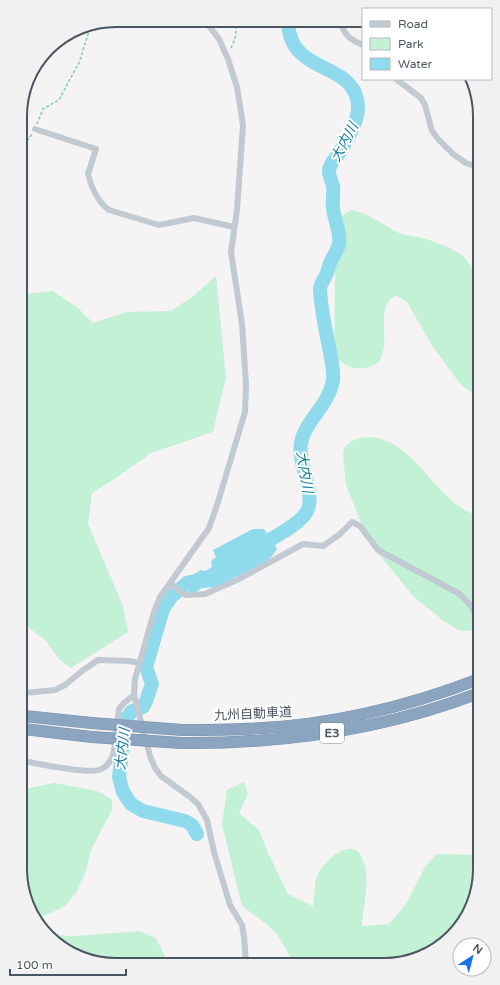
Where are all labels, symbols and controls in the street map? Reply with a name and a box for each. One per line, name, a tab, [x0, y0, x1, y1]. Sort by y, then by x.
legend	[362, 8, 492, 80]
text: Road	[398, 17, 428, 31]
text: Park	[398, 37, 424, 51]
text: Water	[398, 57, 433, 71]
water label: 大内川	[327, 118, 363, 165]
water label: 大内川	[293, 450, 316, 496]
street label: 九州自動車道	[214, 704, 292, 724]
road number: E3	[320, 723, 344, 743]
water label: 大内川	[112, 725, 134, 771]
north arrow	[452, 937, 492, 977]
text: N	[470, 941, 485, 957]
scale bar	[10, 951, 126, 977]
text: 100 m	[16, 958, 53, 972]

